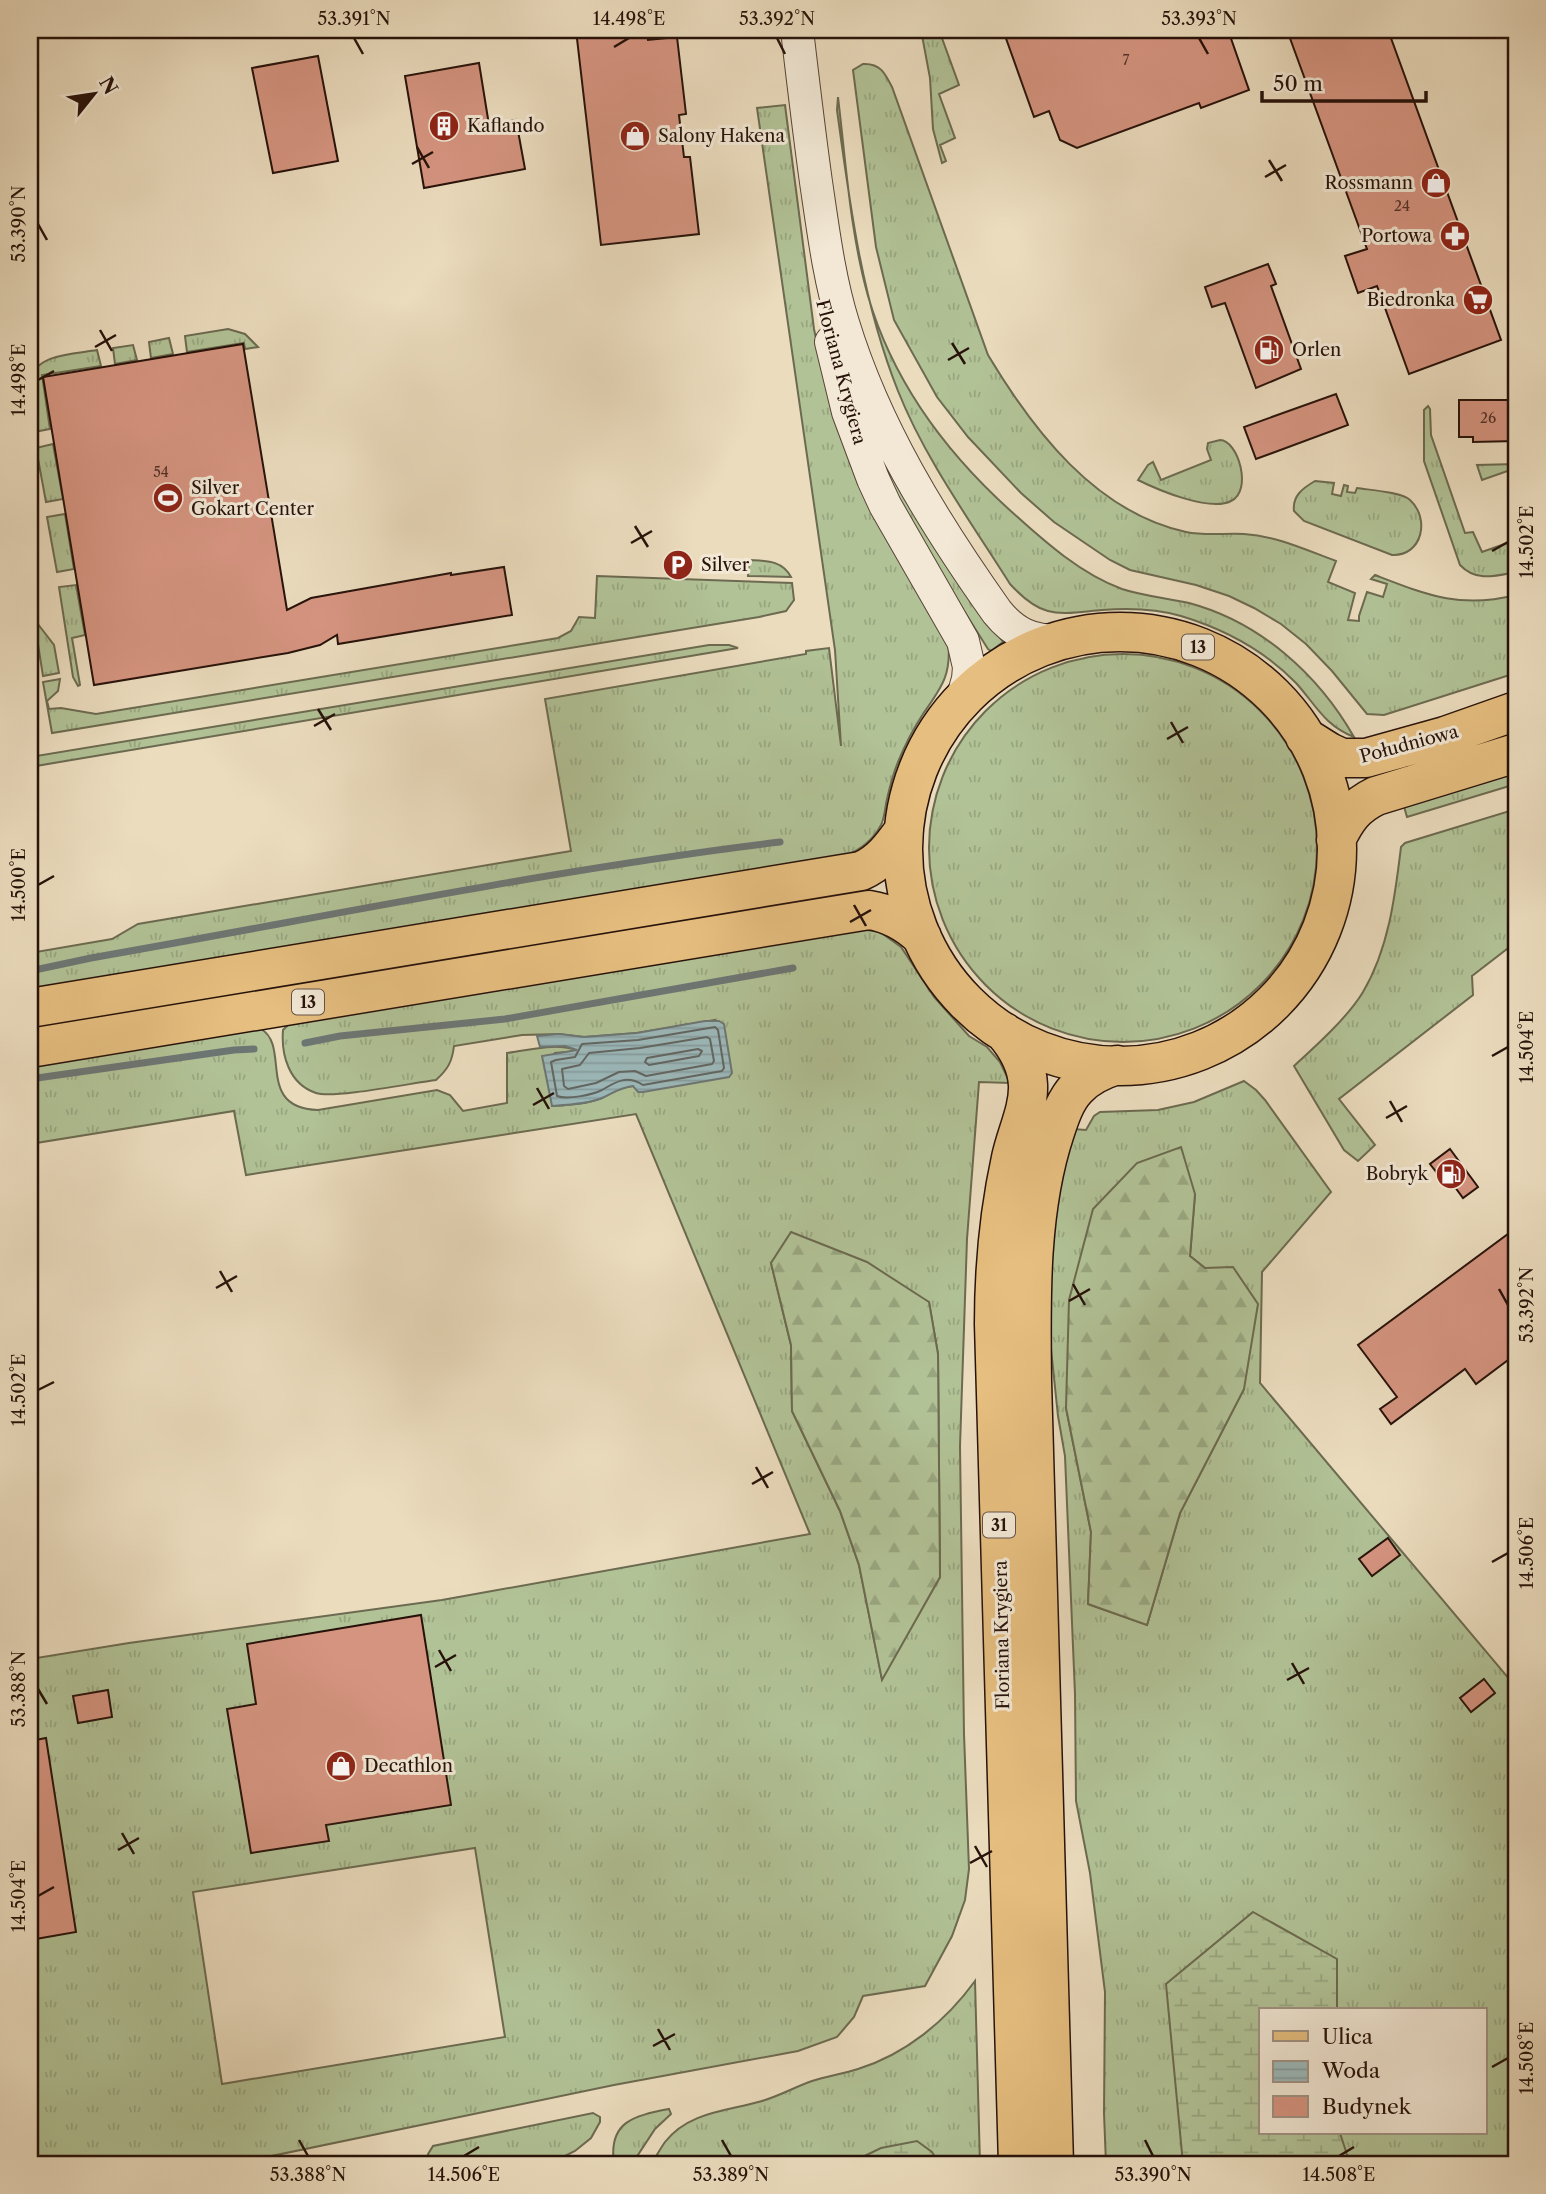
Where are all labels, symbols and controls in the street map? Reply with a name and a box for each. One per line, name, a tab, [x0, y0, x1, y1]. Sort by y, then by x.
text: 53.391°N	[317, 8, 391, 30]
text: 14.498°E	[593, 8, 665, 30]
text: 53.392°N	[739, 8, 815, 30]
text: 53.393°N	[1161, 8, 1237, 30]
house number: 7	[1123, 51, 1130, 69]
north arrow	[60, 60, 130, 130]
scale bar	[1262, 60, 1427, 104]
text: 50 m	[1273, 71, 1323, 96]
text: N	[94, 73, 122, 99]
building icon: Kaflando	[427, 109, 461, 143]
place label: Kaflando	[467, 115, 545, 137]
shop icon: Salony Hakena	[618, 119, 652, 153]
place label: Salony Hakena	[658, 125, 785, 147]
shop icon: Rossmann	[1419, 166, 1453, 200]
place label: Rossmann	[1324, 172, 1413, 194]
text: 53.390°N	[8, 185, 30, 263]
house number: 24	[1394, 197, 1410, 215]
pharmacy icon: Portowa	[1438, 219, 1472, 253]
place label: Portowa	[1361, 225, 1432, 247]
supermarket icon: Biedronka	[1461, 283, 1495, 317]
place label: Biedronka	[1367, 289, 1456, 311]
street label: Floriana Krygiera	[811, 297, 871, 447]
fuel station icon: Orlen	[1252, 333, 1286, 367]
place label: Orlen	[1292, 339, 1341, 361]
text: 14.498°E	[8, 344, 30, 416]
house number: 26	[1480, 409, 1496, 427]
house number: 54	[153, 463, 169, 481]
place label: Silver Gokart Center	[191, 477, 314, 520]
sports icon: Silver Gokart Center	[151, 481, 185, 515]
text: 14.502°E	[1516, 506, 1538, 578]
parking icon: Silver	[661, 548, 695, 582]
place label: Silver	[701, 554, 750, 576]
road number: 13	[1182, 634, 1214, 660]
street label: Południowa	[1357, 720, 1461, 768]
text: 14.500°E	[8, 848, 30, 922]
road number: 13	[292, 990, 324, 1014]
text: 14.504°E	[1516, 1011, 1538, 1083]
fuel station icon: Bobryk	[1434, 1157, 1468, 1191]
place label: Bobryk	[1366, 1163, 1430, 1185]
text: 53.392°N	[1516, 1267, 1538, 1343]
text: 14.502°E	[8, 1354, 30, 1426]
road number: 31	[983, 1512, 1015, 1538]
text: 14.506°E	[1516, 1517, 1538, 1589]
street label: Floriana Krygiera	[990, 1560, 1014, 1710]
text: 53.388°N	[8, 1651, 30, 1727]
shop icon: Decathlon	[324, 1749, 358, 1783]
place label: Decathlon	[364, 1755, 453, 1777]
text: 14.504°E	[8, 1860, 30, 1932]
legend	[1259, 2008, 1486, 2134]
text: 14.508°E	[1516, 2022, 1538, 2094]
text: Ulica	[1322, 2024, 1374, 2049]
text: Woda	[1321, 2058, 1381, 2083]
text: Budynek	[1322, 2094, 1412, 2119]
text: 53.388°N	[270, 2164, 346, 2186]
text: 14.506°E	[428, 2164, 500, 2186]
text: 53.389°N	[693, 2164, 769, 2186]
text: 53.390°N	[1114, 2164, 1192, 2186]
text: 14.508°E	[1303, 2164, 1375, 2186]

